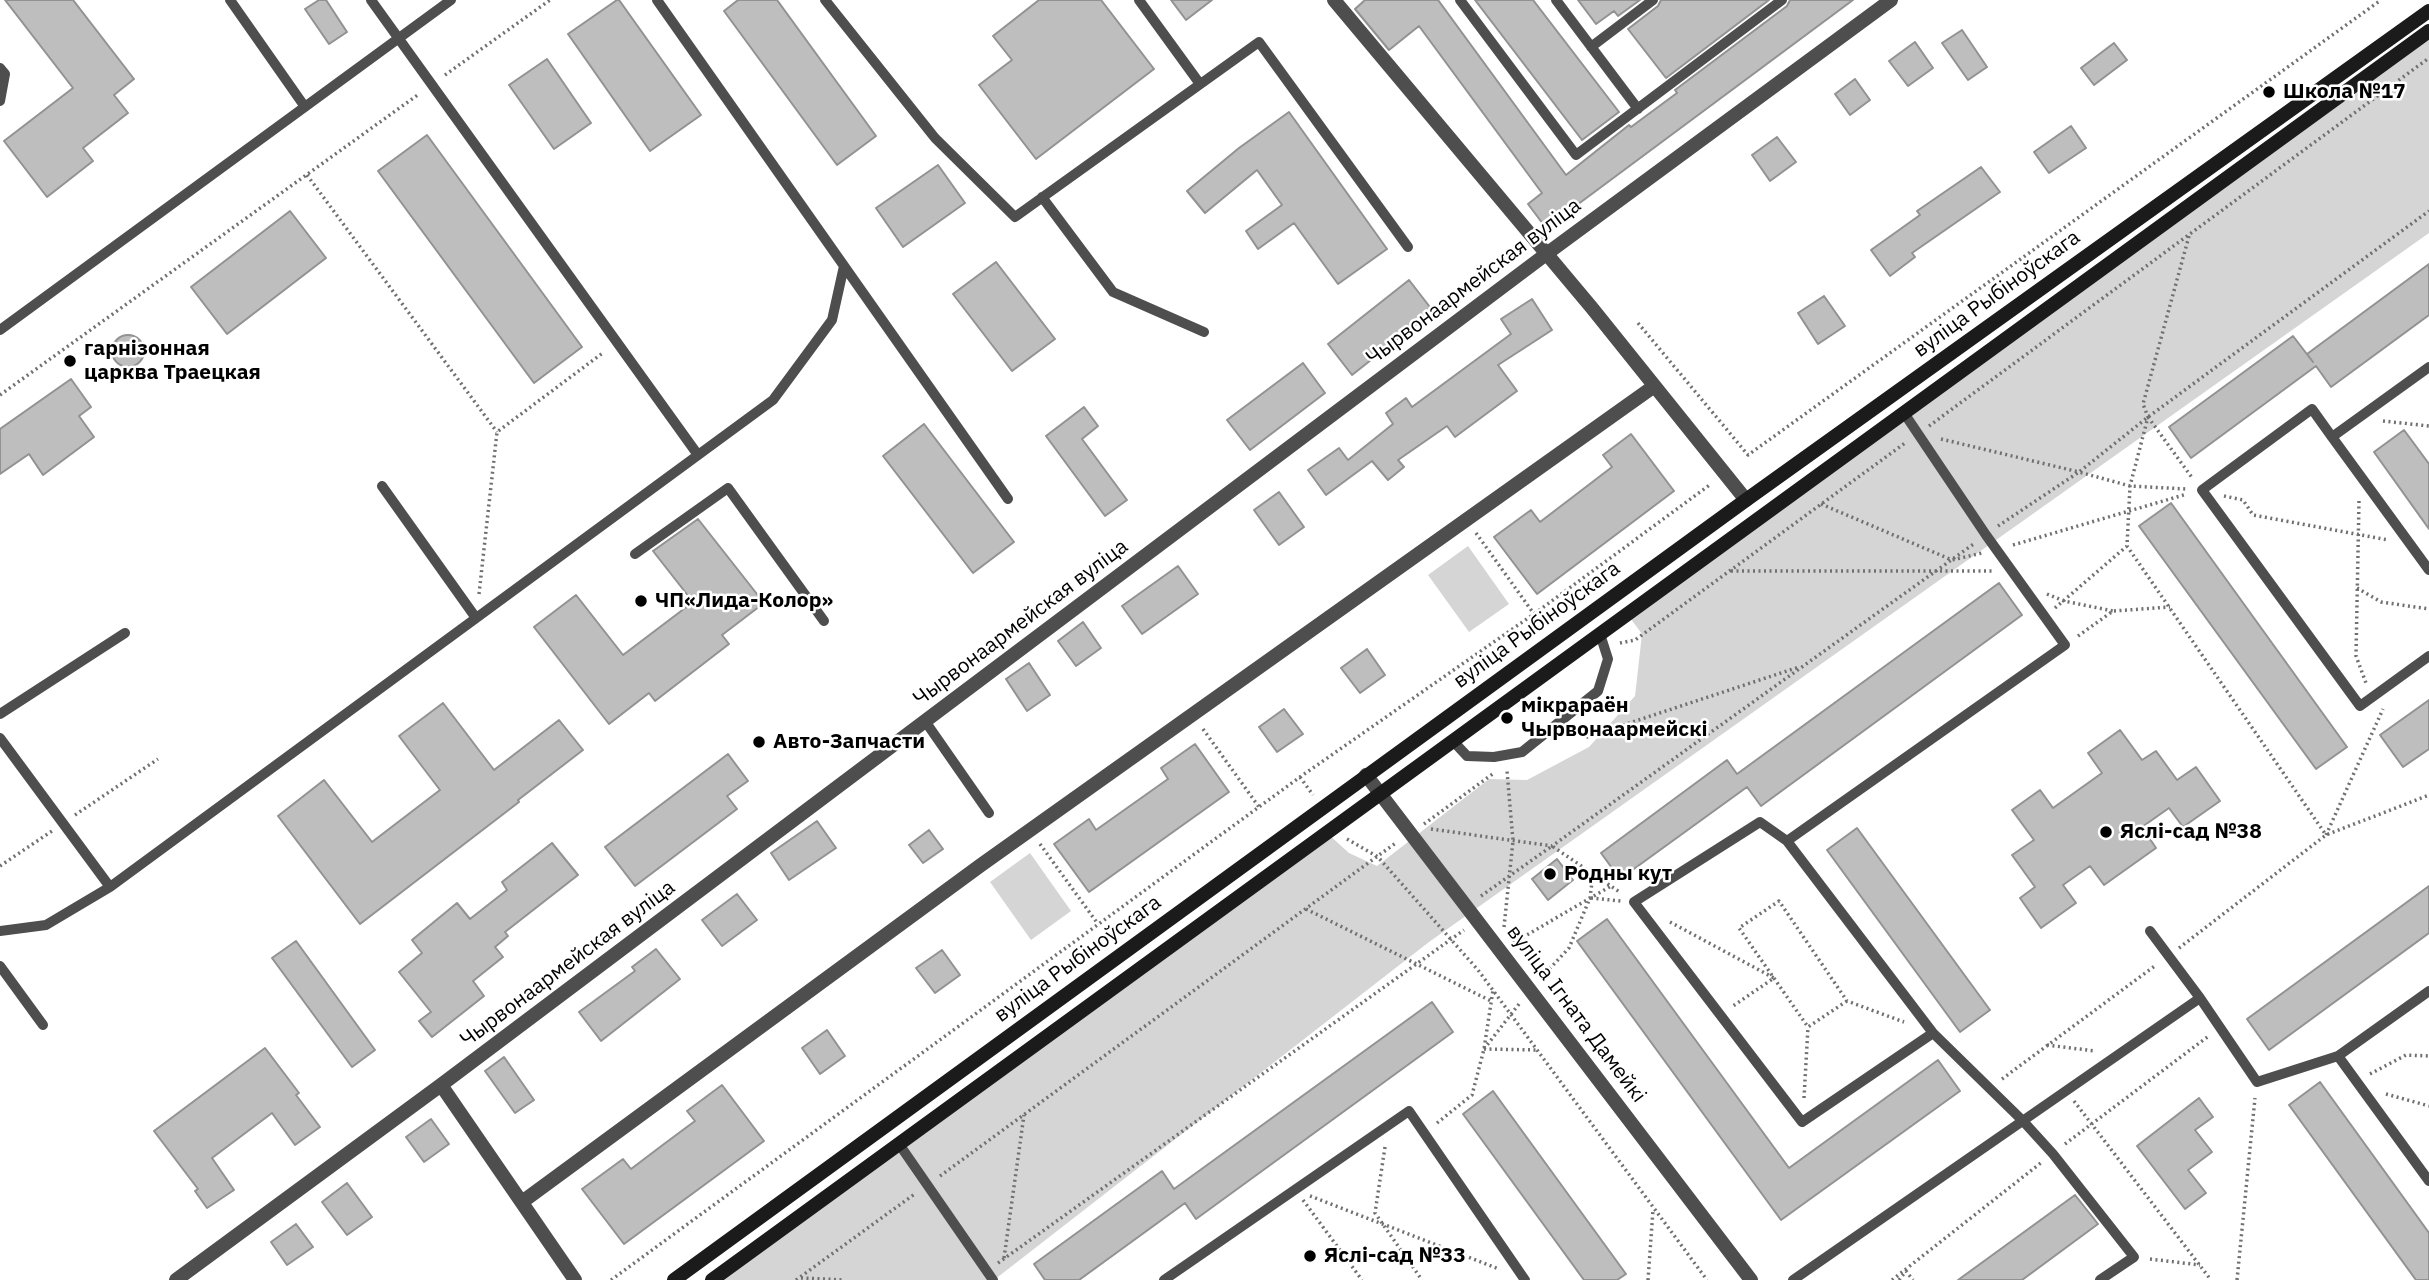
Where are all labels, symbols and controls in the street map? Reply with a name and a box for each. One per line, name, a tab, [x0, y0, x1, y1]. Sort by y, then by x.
place label: Школа №17	[2283, 79, 2406, 105]
marker: Школа №17	[2261, 84, 2277, 100]
street label: Чырвонаармейская вуліца	[1362, 193, 1586, 371]
street label: вуліца Рыбіноўскага	[1909, 225, 2085, 363]
place label: гарнізонная царква Траецкая	[84, 336, 261, 386]
marker: гарнізонная царква Траецкая	[62, 353, 78, 369]
street label: Чырвонаармейская вуліца	[909, 534, 1133, 712]
street label: вуліца Рыбіноўскага	[1449, 556, 1625, 694]
place label: ЧП«Лида-Колор»	[655, 588, 833, 614]
marker: ЧП«Лида-Колор»	[633, 593, 649, 609]
place label: мікрараён Чырвонаармейскі	[1521, 693, 1708, 743]
marker: мікрараён Чырвонаармейскі	[1499, 710, 1515, 726]
place label: Авто-Запчасти	[773, 729, 925, 755]
marker: Авто-Запчасти	[751, 734, 767, 750]
place label: Яслі-сад №38	[2120, 819, 2262, 845]
marker: Яслі-сад №38	[2098, 824, 2114, 840]
place label: Родны кут	[1564, 861, 1672, 887]
marker: Родны кут	[1542, 866, 1558, 882]
street label: Чырвонаармейская вуліца	[456, 875, 680, 1053]
street label: вуліца Рыбіноўскага	[990, 890, 1166, 1028]
street label: вуліца Ігната Дамейкі	[1501, 920, 1651, 1108]
place label: Яслі-сад №33	[1324, 1243, 1466, 1269]
marker: Яслі-сад №33	[1302, 1248, 1318, 1264]

